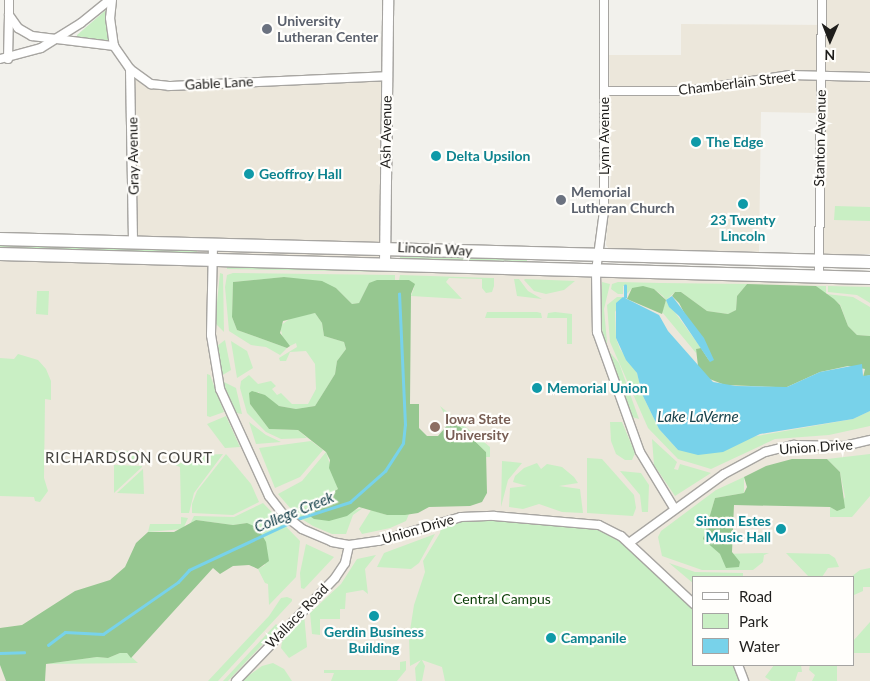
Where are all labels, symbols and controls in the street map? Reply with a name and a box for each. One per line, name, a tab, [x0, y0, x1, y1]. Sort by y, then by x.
place label: University Lutheran Center	[277, 13, 378, 46]
north arrow	[805, 15, 855, 65]
marker: University Lutheran Center	[261, 23, 273, 35]
text: N	[824, 47, 835, 64]
street label: Chamberlain Street	[677, 67, 797, 99]
street label: Gable Lane	[184, 73, 254, 93]
street label: Stanton Avenue	[811, 89, 829, 187]
street label: Ash Avenue	[377, 95, 395, 169]
street label: Lynn Avenue	[596, 97, 612, 175]
street label: Gray Avenue	[124, 116, 142, 196]
place label: The Edge	[706, 134, 764, 150]
marker: The Edge	[690, 136, 702, 148]
place label: Delta Upsilon	[446, 148, 530, 164]
marker: Delta Upsilon	[430, 150, 442, 162]
place label: Geoffroy Hall	[259, 166, 342, 182]
marker: Geoffroy Hall	[243, 168, 255, 180]
place label: Memorial Lutheran Church	[571, 184, 675, 216]
marker: Memorial Lutheran Church	[555, 194, 567, 206]
marker: 23 Twenty Lincoln	[737, 198, 749, 210]
place label: 23 Twenty Lincoln	[710, 212, 776, 244]
street label: Lincoln Way	[397, 239, 473, 259]
place label: Memorial Union	[547, 380, 648, 396]
marker: Memorial Union	[531, 382, 543, 394]
water label: Lake LaVerne	[657, 408, 739, 426]
place label: Iowa State University	[445, 411, 511, 444]
marker: Iowa State University	[429, 421, 441, 433]
street label: Union Drive	[779, 436, 853, 458]
district label: RICHARDSON COURT	[43, 449, 215, 467]
water label: College Creek	[252, 488, 336, 536]
street label: Union Drive	[380, 511, 456, 547]
place label: Simon Estes Music Hall	[696, 513, 771, 546]
marker: Simon Estes Music Hall	[775, 523, 787, 535]
legend	[692, 576, 855, 666]
street label: Wallace Road	[262, 580, 332, 652]
text: Road	[739, 587, 772, 605]
park label: Central Campus	[453, 591, 551, 607]
marker: Gerdin Business Building	[368, 610, 380, 622]
text: Park	[739, 612, 768, 630]
place label: Gerdin Business Building	[324, 624, 424, 656]
place label: Campanile	[561, 630, 627, 646]
marker: Campanile	[545, 632, 557, 644]
text: Water	[739, 637, 780, 655]

